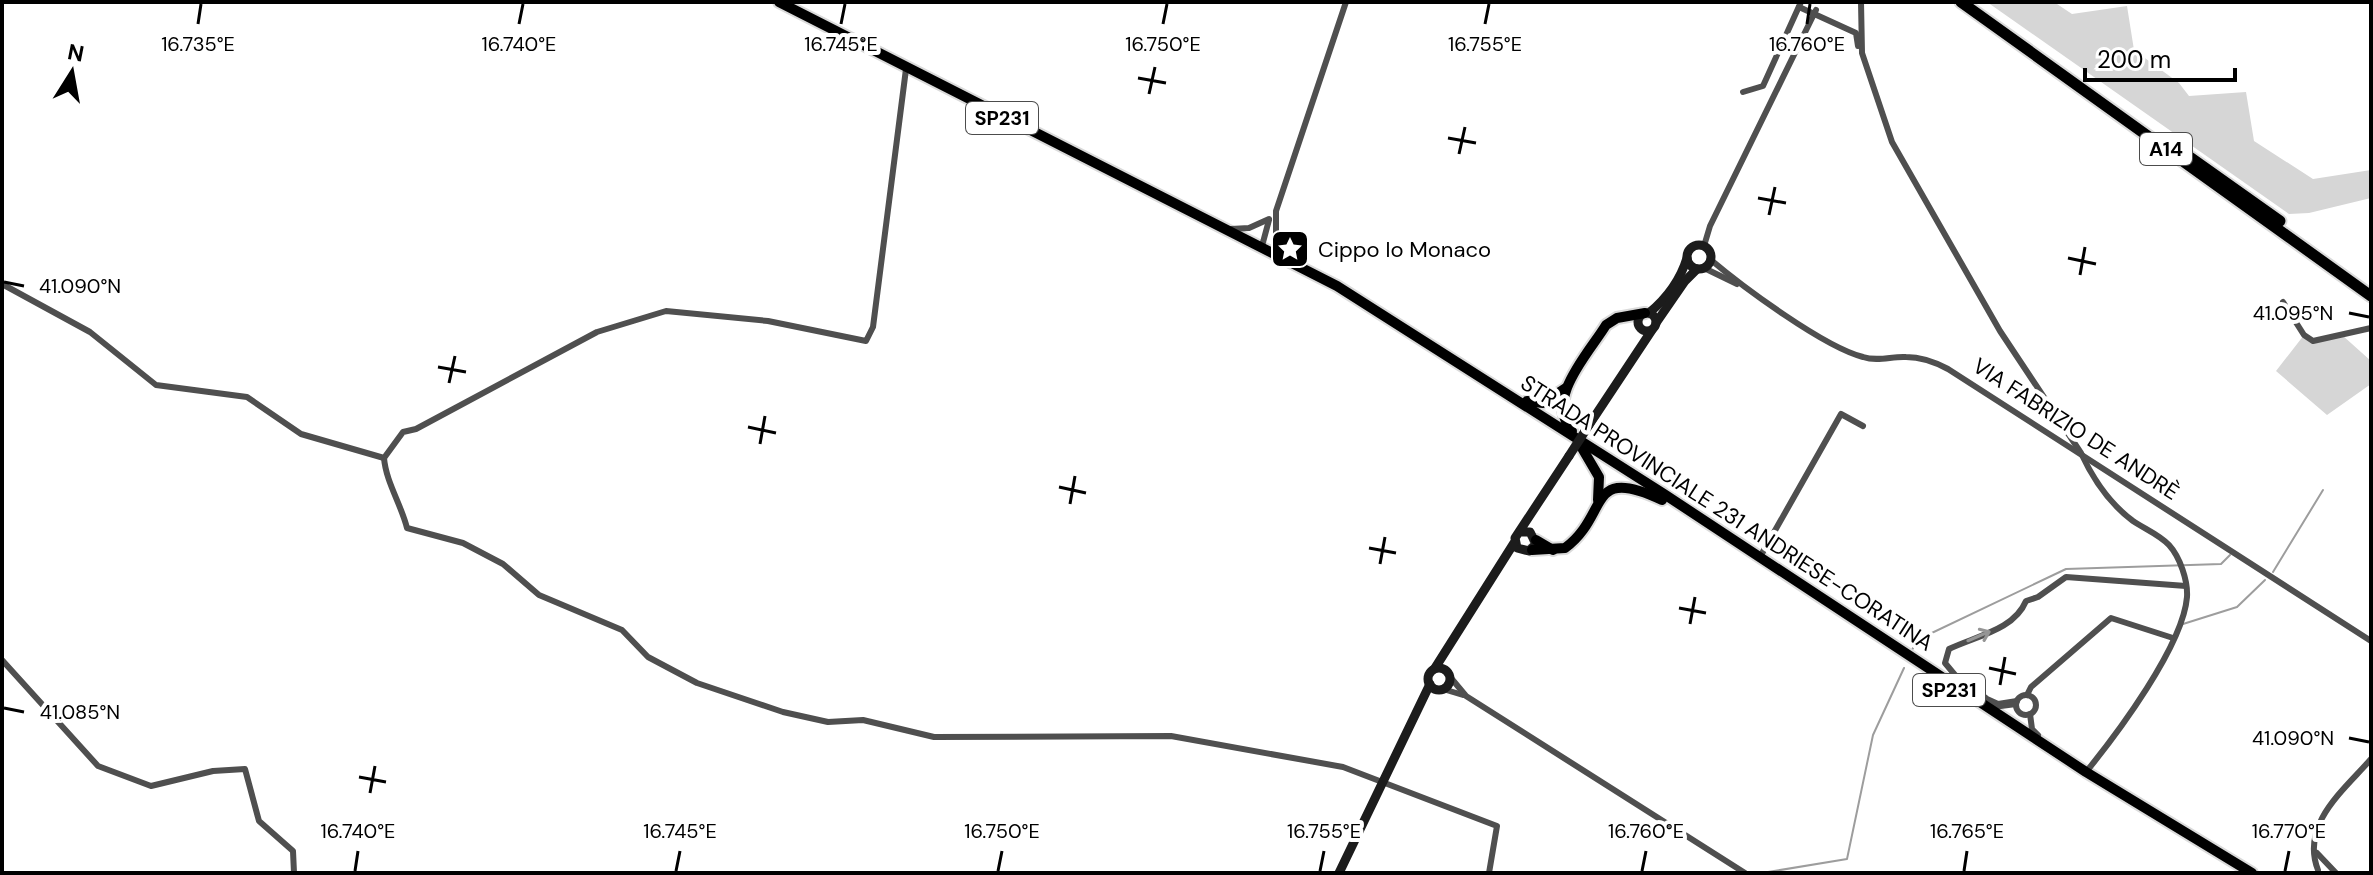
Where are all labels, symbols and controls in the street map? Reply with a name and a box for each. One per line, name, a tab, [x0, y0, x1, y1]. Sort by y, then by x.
text: 16.735°E	[161, 31, 235, 57]
text: 16.740°E	[482, 31, 556, 57]
text: 16.745°E	[804, 31, 878, 57]
text: 16.750°E	[1125, 31, 1201, 57]
text: 16.755°E	[1448, 31, 1522, 57]
text: 16.760°E	[1769, 31, 1845, 57]
north arrow	[32, 32, 112, 112]
scale bar	[2085, 32, 2235, 82]
text: N	[65, 37, 86, 69]
text: 200 m	[2097, 44, 2171, 75]
road number: SP231	[966, 102, 1038, 134]
road number: A14	[2140, 133, 2192, 165]
place icon: Cippo lo Monaco	[1269, 228, 1311, 270]
place label: Cippo lo Monaco	[1318, 235, 1491, 264]
text: 41.090°N	[39, 273, 121, 299]
text: 41.095°N	[2253, 300, 2333, 326]
street label: VIA FABRIZIO DE ANDRÈ	[1967, 351, 2185, 507]
street label: STRADA PROVINCIALE 231 ANDRIESE-CORATINA	[1515, 368, 1939, 658]
one-way arrow	[1966, 628, 1991, 643]
road number: SP231	[1913, 674, 1985, 706]
text: 41.085°N	[40, 699, 120, 725]
text: 41.090°N	[2252, 725, 2334, 751]
text: 16.740°E	[321, 818, 395, 844]
text: 16.745°E	[643, 818, 717, 844]
text: 16.750°E	[964, 818, 1040, 844]
text: 16.755°E	[1287, 818, 1361, 844]
text: 16.760°E	[1608, 818, 1684, 844]
text: 16.765°E	[1930, 818, 2004, 844]
text: 16.770°E	[2252, 818, 2326, 844]

